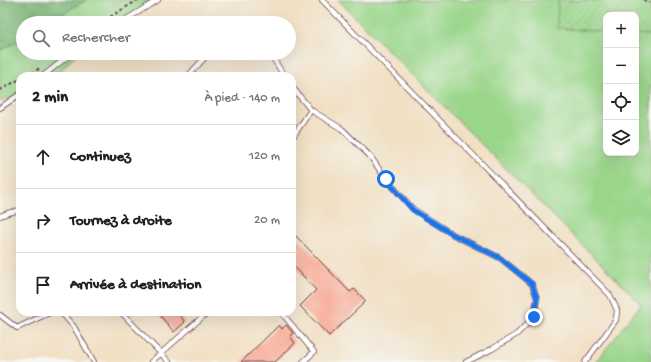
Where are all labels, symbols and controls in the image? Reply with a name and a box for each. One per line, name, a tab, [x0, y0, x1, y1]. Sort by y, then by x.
map controls	[603, 12, 639, 156]
button: +	[603, 12, 639, 48]
search box	[16, 16, 296, 60]
icon: search	[30, 27, 52, 49]
text: Rechercher	[62, 29, 130, 47]
button: −	[603, 48, 639, 84]
button: locate	[603, 84, 639, 120]
text: 2 min	[32, 88, 68, 108]
text: À pied · 140 m	[204, 91, 280, 106]
button: layers	[603, 120, 639, 156]
icon: ahead	[32, 146, 54, 168]
text: Continuez	[70, 148, 131, 166]
text: 120 m	[249, 149, 280, 164]
route start	[377, 170, 395, 188]
icon: right	[32, 210, 54, 232]
text: Tournez à droite	[70, 212, 172, 230]
text: 20 m	[254, 213, 280, 228]
icon: arrive	[32, 274, 54, 296]
text: Arrivée à destination	[70, 276, 201, 294]
route end	[525, 308, 543, 326]

